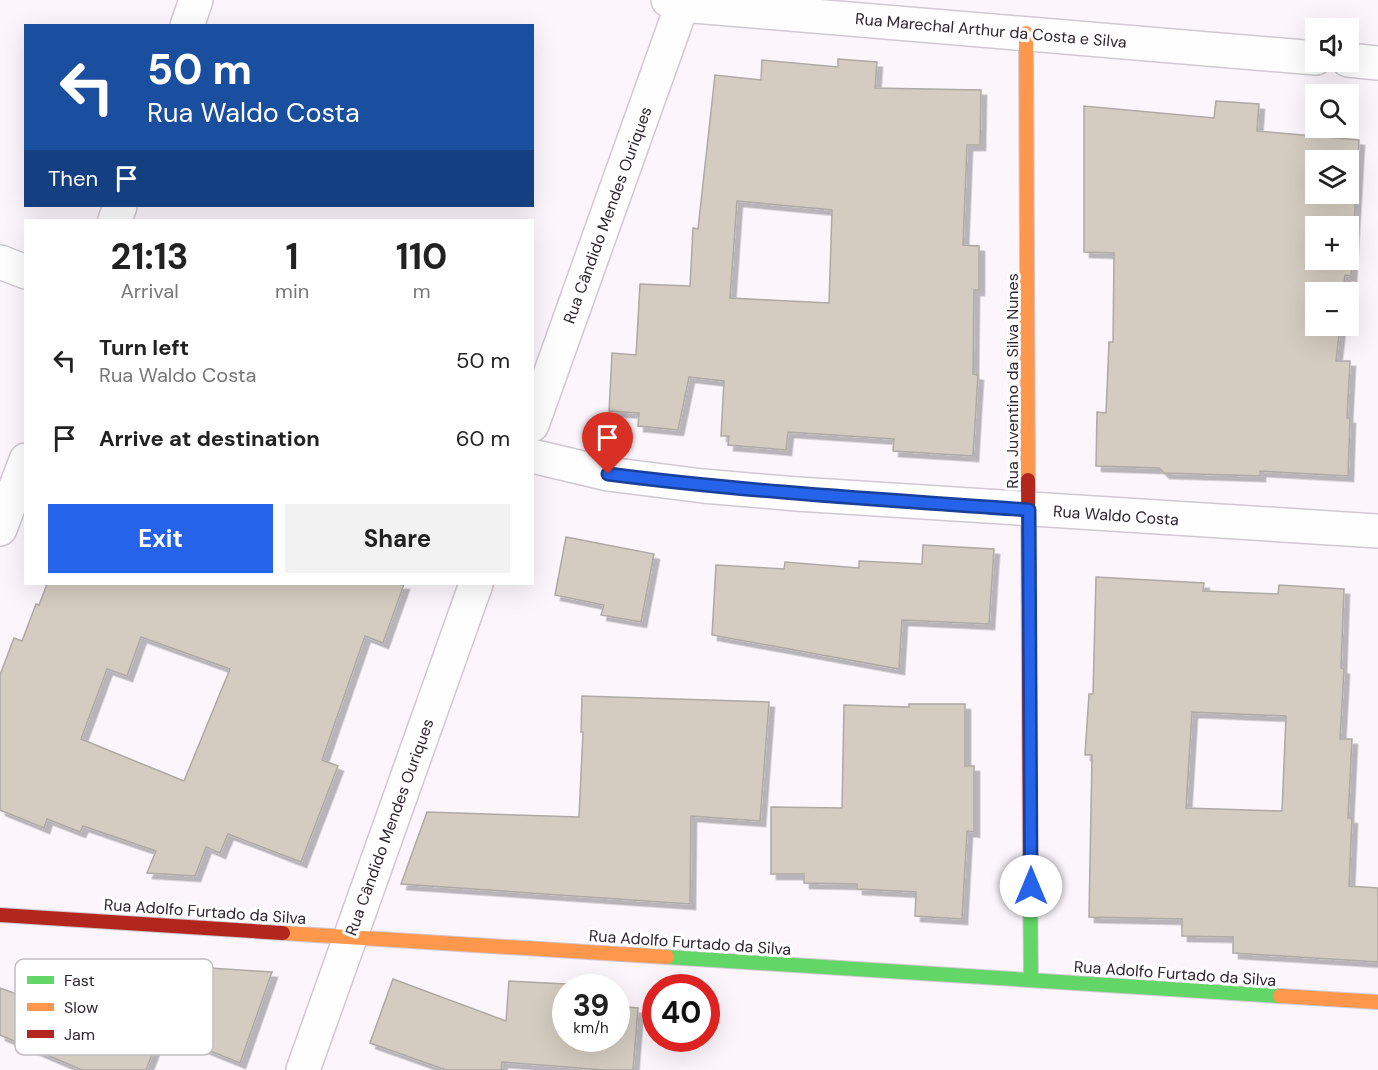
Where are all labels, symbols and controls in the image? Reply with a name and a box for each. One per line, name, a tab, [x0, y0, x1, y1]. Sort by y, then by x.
street label: Rua Marechal Arthur da Costa e Silva	[854, 8, 1128, 53]
map controls	[1305, 18, 1359, 336]
button: sound	[1305, 18, 1359, 72]
text: 50 m	[147, 42, 252, 97]
icon: left	[48, 48, 126, 126]
button: search	[1305, 84, 1359, 138]
text: Rua Waldo Costa	[147, 95, 360, 130]
street label: Rua Cândido Mendes Ouriques	[558, 104, 657, 327]
button: layers	[1305, 150, 1359, 204]
icon: arrive	[110, 162, 143, 195]
text: Then	[48, 164, 98, 193]
button: +	[1305, 216, 1359, 270]
text: 21:13	[111, 233, 188, 280]
text: 1	[286, 233, 299, 280]
text: 110	[396, 233, 447, 280]
street label: Rua Juventino da Silva Nunes	[1002, 273, 1023, 489]
text: Arrival	[120, 278, 179, 304]
text: min	[275, 278, 309, 304]
text: m	[413, 278, 430, 304]
button: −	[1305, 282, 1359, 336]
text: Turn left	[99, 333, 189, 362]
icon: left	[48, 344, 81, 377]
text: 50 m	[456, 346, 510, 375]
text: Rua Waldo Costa	[99, 362, 257, 388]
pin	[582, 412, 633, 474]
icon: arrive	[591, 421, 624, 454]
icon: arrive	[48, 422, 81, 455]
text: Arrive at destination	[99, 424, 320, 453]
text: 60 m	[456, 424, 510, 453]
street label: Rua Waldo Costa	[1052, 501, 1180, 530]
button: Exit	[48, 504, 273, 573]
button: Share	[285, 504, 510, 573]
street label: Rua Cândido Mendes Ouriques	[340, 716, 439, 939]
position arrow	[999, 854, 1063, 918]
street label: Rua Adolfo Furtado da Silva	[103, 894, 307, 929]
street label: Rua Adolfo Furtado da Silva	[588, 925, 792, 960]
street label: Rua Adolfo Furtado da Silva	[1073, 956, 1277, 991]
legend	[15, 959, 213, 1055]
text: Fast	[64, 970, 95, 991]
speed limit sign: 40	[642, 974, 720, 1052]
text: 39	[573, 986, 609, 1025]
text: Slow	[64, 997, 98, 1018]
text: km/h	[573, 1018, 609, 1038]
text: Jam	[64, 1024, 95, 1045]

